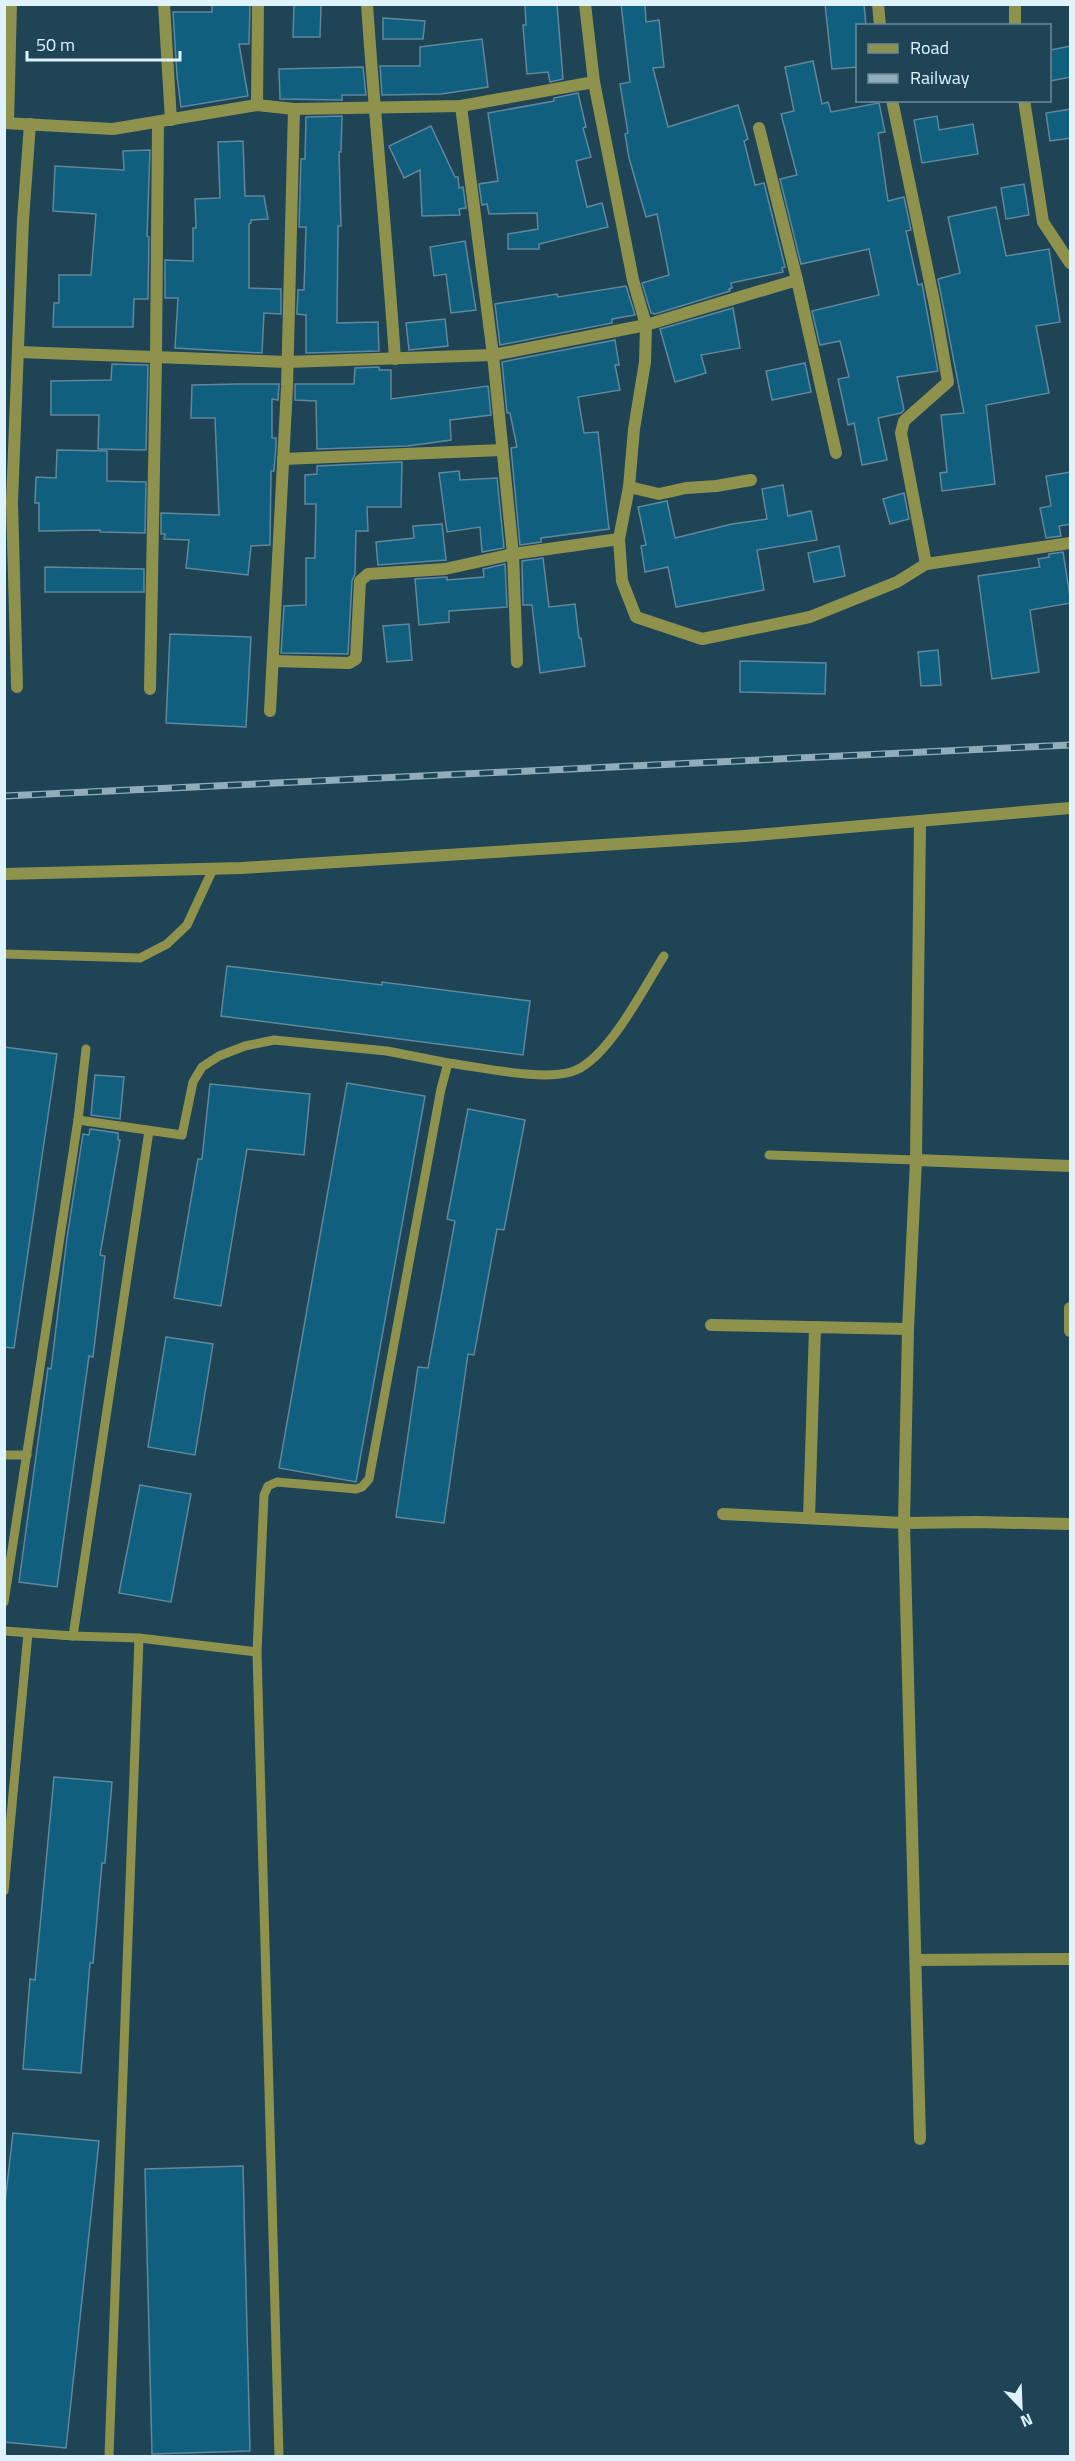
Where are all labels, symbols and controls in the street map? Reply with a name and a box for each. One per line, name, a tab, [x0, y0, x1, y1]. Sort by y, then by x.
scale bar	[27, 24, 180, 62]
legend	[856, 24, 1051, 102]
text: 50 m	[36, 31, 75, 58]
text: Road	[910, 34, 949, 61]
text: Railway	[910, 64, 970, 91]
north arrow	[991, 2377, 1051, 2437]
text: N	[1017, 2408, 1037, 2434]

